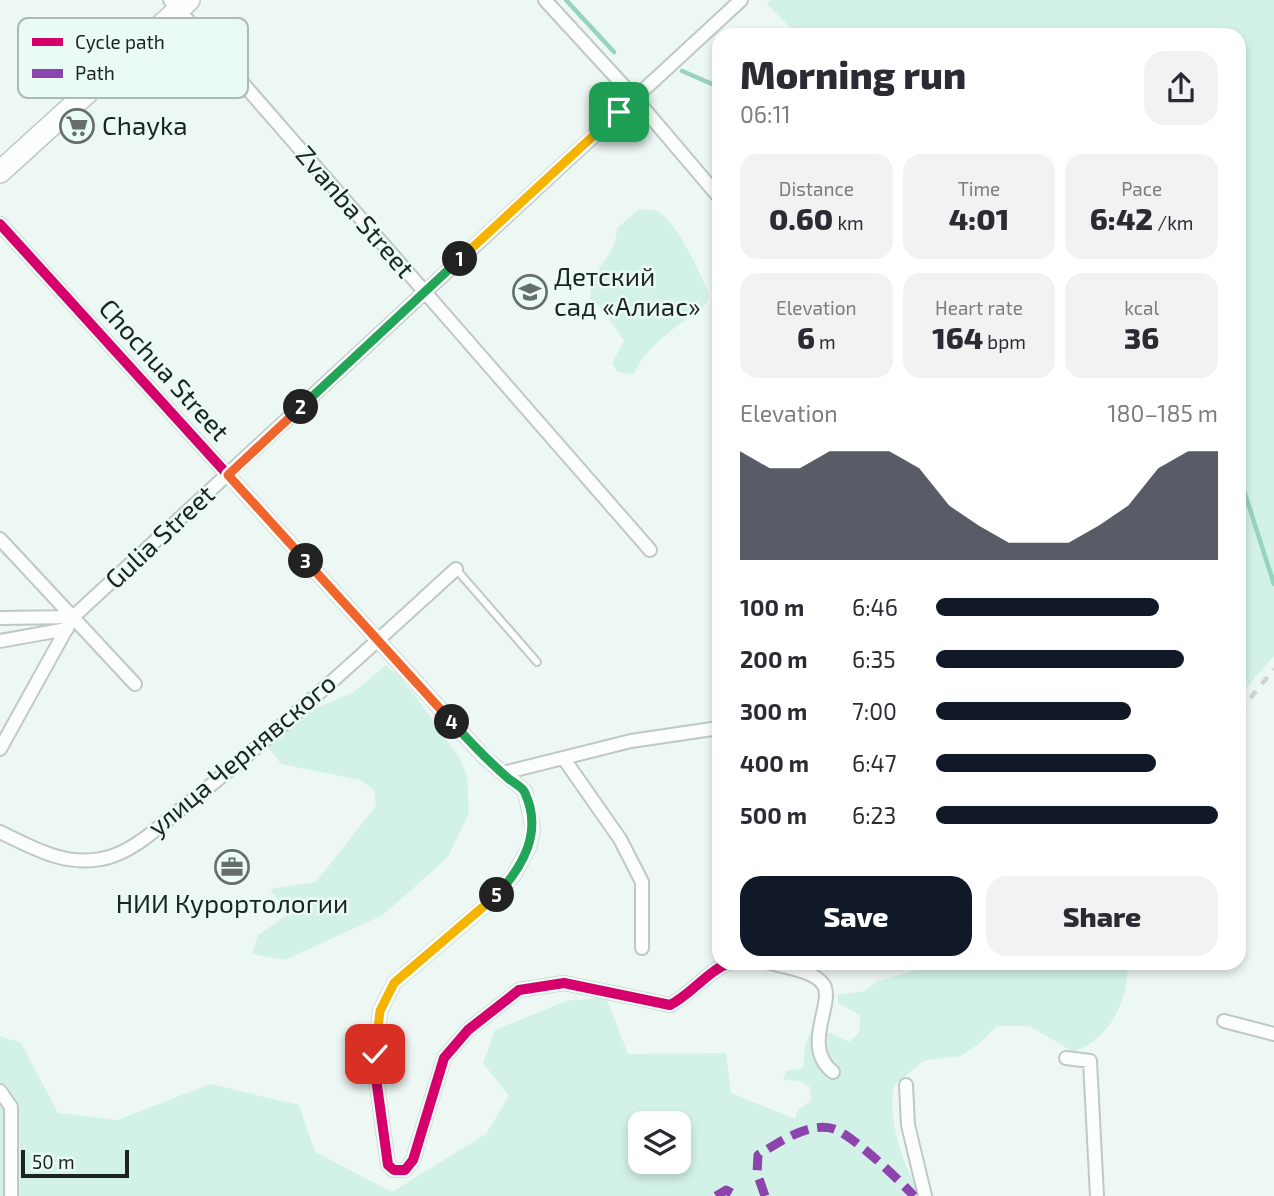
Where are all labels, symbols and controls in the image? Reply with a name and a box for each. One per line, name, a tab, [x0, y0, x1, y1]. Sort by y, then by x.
legend	[18, 18, 248, 98]
text: Cycle path	[75, 30, 165, 53]
text: Morning run	[740, 51, 966, 97]
button: share	[1144, 51, 1218, 125]
text: Path	[75, 61, 115, 84]
pin	[589, 82, 649, 142]
icon: arrive	[600, 93, 638, 131]
text: 06:11	[740, 100, 791, 128]
supermarket icon: Chayka	[58, 107, 96, 145]
place label: Chayka	[102, 109, 187, 140]
street label: Zvanba Street	[290, 139, 422, 283]
text: Distance	[779, 177, 854, 200]
text: Time	[958, 177, 1000, 200]
text: Pace	[1121, 177, 1162, 200]
text: 0.60	[769, 200, 833, 236]
text: 4:01	[949, 200, 1009, 236]
text: 6:42	[1090, 200, 1153, 236]
text: km	[833, 211, 864, 234]
text: /km	[1153, 211, 1193, 234]
pin: 1	[442, 242, 477, 276]
text: 1	[455, 247, 464, 270]
place label: Детский сад «Алиас»	[554, 260, 701, 321]
school or university icon: Детский сад «Алиас»	[511, 273, 549, 311]
street label: Chochua Street	[93, 292, 237, 446]
text: Elevation	[776, 296, 857, 319]
text: Heart rate	[935, 296, 1023, 319]
text: kcal	[1124, 296, 1159, 319]
text: 6	[797, 319, 815, 355]
text: 164	[932, 319, 983, 355]
text: 36	[1124, 319, 1159, 355]
text: m	[815, 330, 836, 353]
text: bpm	[983, 330, 1026, 353]
pin: 2	[284, 390, 318, 424]
text: 2	[295, 395, 306, 418]
text: Elevation	[740, 399, 838, 427]
text: 180–185 m	[1107, 399, 1218, 427]
street label: Gulia Street	[98, 478, 220, 594]
pin: 3	[288, 544, 324, 578]
text: 3	[300, 549, 311, 572]
text: 100 m	[740, 593, 804, 621]
text: 6:46	[852, 593, 898, 621]
text: 200 m	[740, 645, 808, 673]
text: 6:35	[852, 645, 896, 673]
street label: улица Чернявского	[141, 666, 342, 842]
text: 300 m	[740, 697, 807, 725]
text: 7:00	[852, 697, 897, 725]
pin: 4	[434, 704, 470, 740]
text: 4	[445, 710, 458, 733]
text: 400 m	[740, 749, 809, 777]
text: 6:47	[852, 749, 897, 777]
text: 500 m	[740, 801, 807, 829]
text: 6:23	[852, 801, 896, 829]
office icon: НИИ Курортологии	[213, 848, 251, 886]
button: Save	[740, 876, 972, 956]
button: Share	[986, 876, 1218, 956]
pin: 5	[480, 878, 514, 912]
text: 5	[491, 883, 502, 906]
place label: НИИ Курортологии	[116, 887, 348, 919]
pin	[345, 1024, 405, 1084]
icon: check	[356, 1035, 394, 1073]
map controls	[628, 1111, 691, 1174]
button: layers	[628, 1111, 691, 1174]
scale bar	[21, 1147, 130, 1179]
text: 50 m	[32, 1150, 75, 1173]

